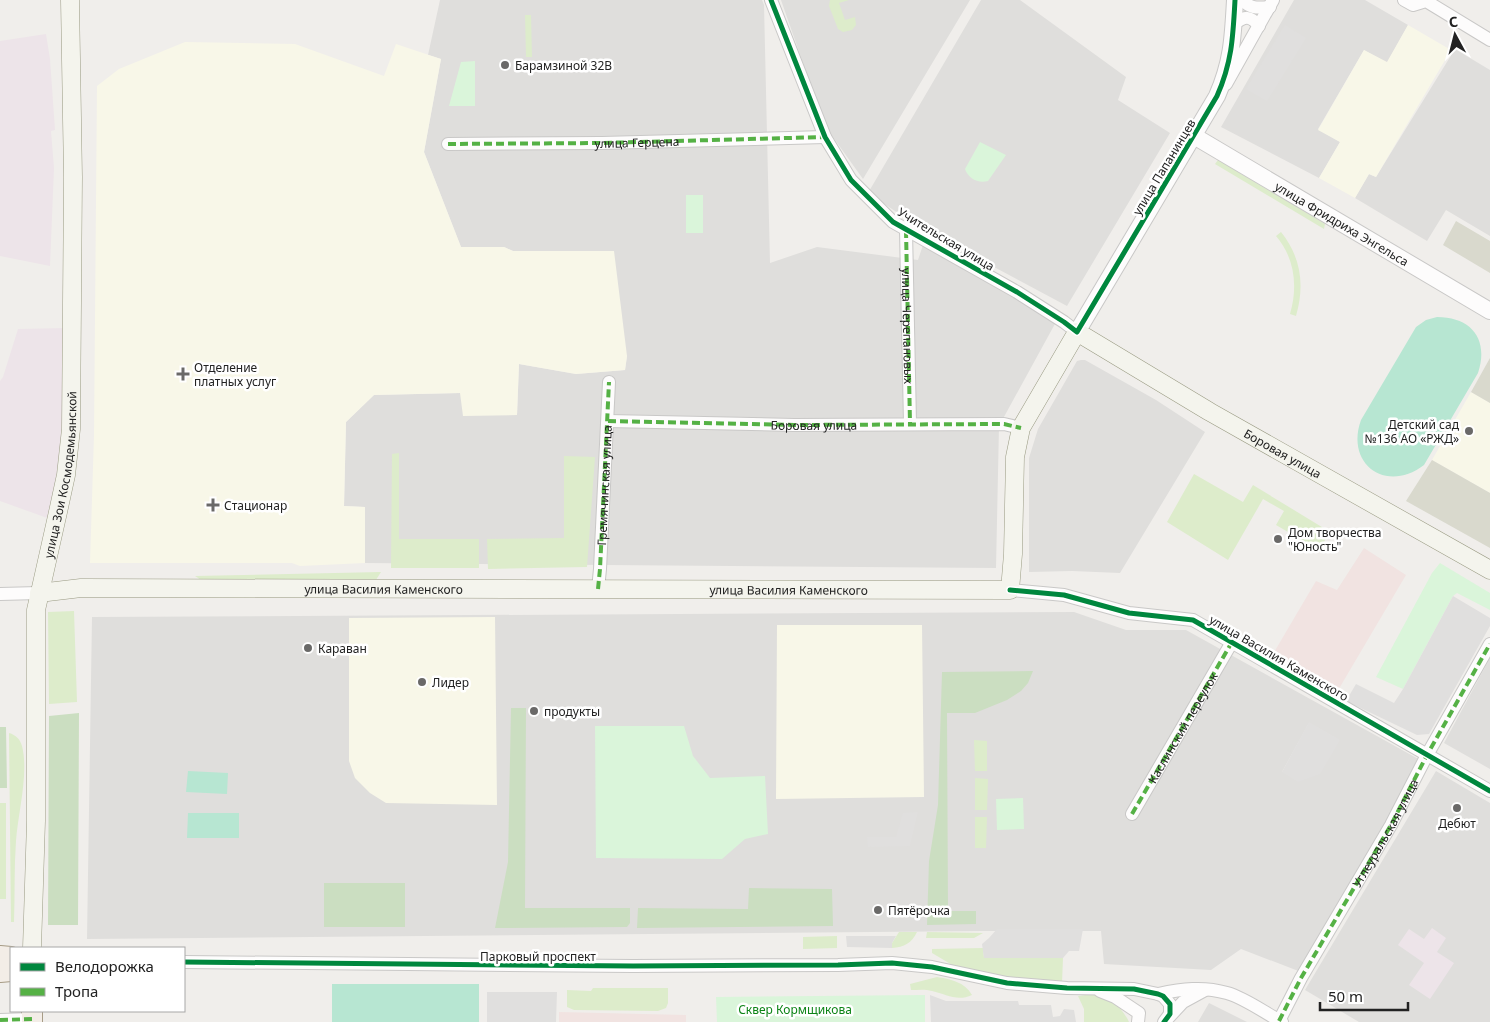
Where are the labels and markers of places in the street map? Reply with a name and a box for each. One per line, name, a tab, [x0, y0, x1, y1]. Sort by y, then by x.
place label: Барамзиной 32В	[515, 57, 612, 74]
marker: Барамзиной 32В	[499, 59, 511, 71]
place label: Отделение платных услуг	[194, 359, 276, 390]
marker: Отделение платных услуг	[176, 367, 190, 381]
place label: Детский сад №136 АО «РЖД»	[1365, 416, 1460, 447]
marker: Детский сад №136 АО «РЖД»	[1463, 425, 1475, 437]
place label: Стационар	[224, 497, 287, 514]
marker: Стационар	[206, 498, 220, 512]
place label: Дом творчества "Юность"	[1288, 524, 1381, 555]
marker: Дом творчества "Юность"	[1272, 533, 1284, 545]
place label: Караван	[318, 640, 367, 657]
marker: Караван	[302, 642, 314, 654]
place label: Лидер	[432, 674, 469, 691]
marker: Лидер	[416, 676, 428, 688]
place label: продукты	[544, 703, 600, 720]
marker: продукты	[528, 705, 540, 717]
marker: Дебют	[1451, 802, 1463, 814]
place label: Дебют	[1438, 815, 1476, 832]
place label: Пятёрочка	[888, 902, 950, 919]
marker: Пятёрочка	[872, 904, 884, 916]

